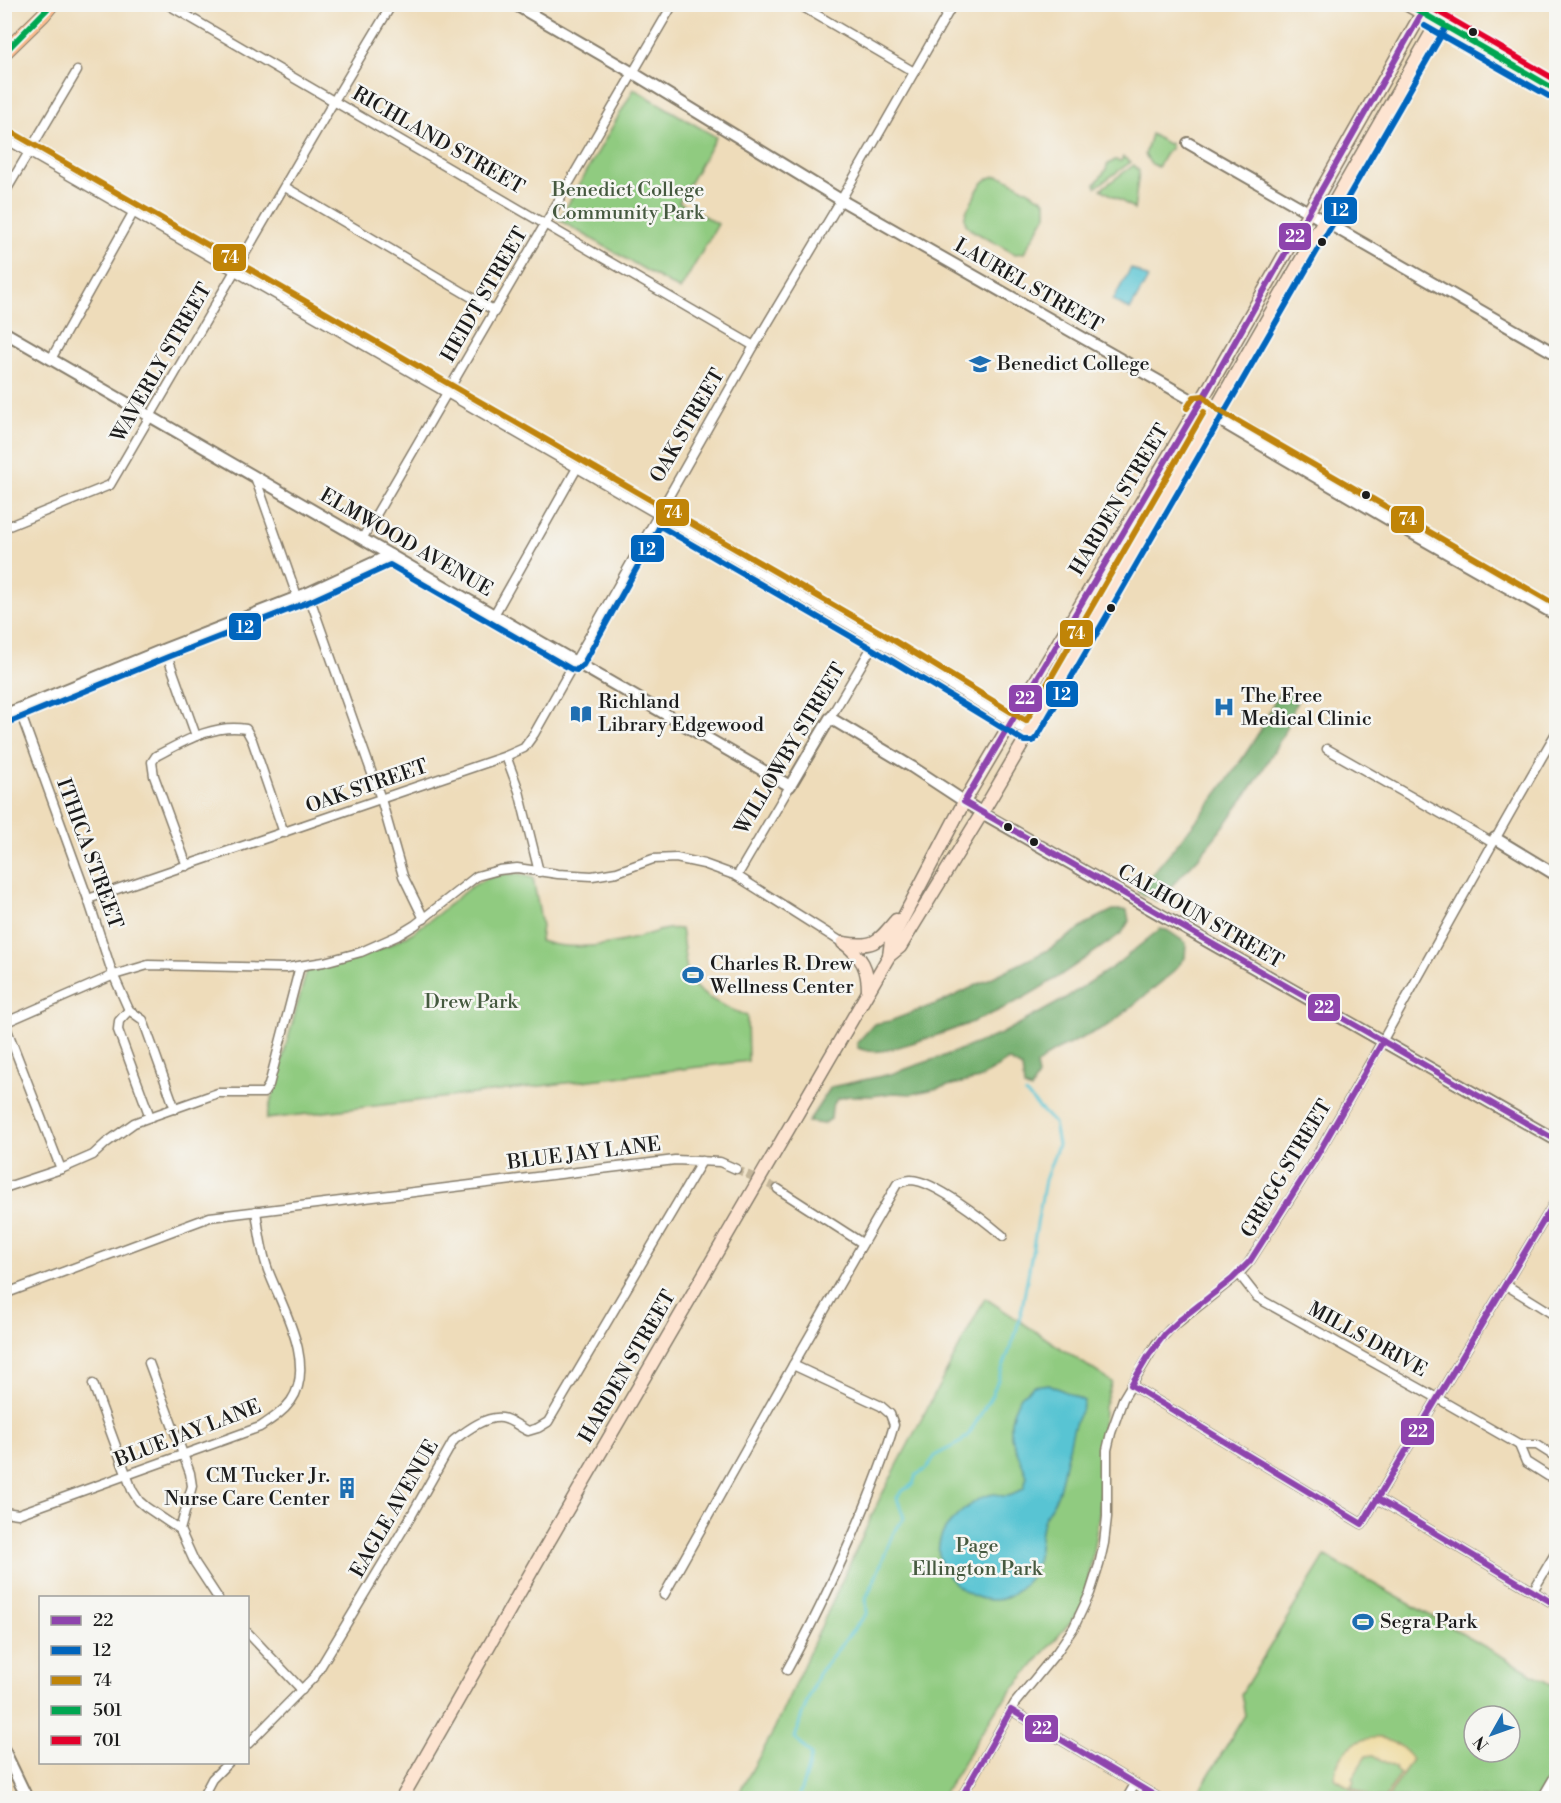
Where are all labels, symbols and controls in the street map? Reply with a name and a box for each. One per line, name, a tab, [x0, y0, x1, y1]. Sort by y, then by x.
unlabelled marker	[1467, 26, 1479, 38]
street label: RICHLAND STREET	[348, 82, 528, 200]
park label: Benedict College Community Park	[551, 178, 706, 226]
line badge: 12	[1323, 196, 1358, 225]
text: 12	[1331, 201, 1349, 221]
line badge: 22	[1278, 222, 1312, 251]
street label: HEIDT STREET	[436, 223, 534, 367]
text: 22	[1285, 227, 1305, 247]
street label: LAUREL STREET	[949, 233, 1107, 339]
unlabelled marker	[1316, 236, 1328, 248]
line badge: 74	[212, 243, 247, 272]
text: 74	[220, 248, 240, 268]
street label: WAVERLY STREET	[106, 279, 218, 448]
school or university icon: Benedict College	[968, 352, 992, 376]
place label: Benedict College	[996, 352, 1150, 377]
street label: OAK STREET	[645, 364, 731, 488]
street label: HARDEN STREET	[1065, 420, 1175, 580]
street label: ELMWOOD AVENUE	[315, 483, 497, 603]
unlabelled marker	[1360, 489, 1372, 501]
line badge: 74	[655, 498, 690, 527]
text: 74	[663, 503, 683, 523]
line badge: 74	[1390, 505, 1425, 534]
text: 74	[1398, 510, 1418, 530]
line badge: 12	[630, 534, 665, 563]
text: 12	[638, 540, 656, 560]
unlabelled marker	[1105, 602, 1117, 614]
line badge: 12	[228, 612, 262, 641]
text: 12	[236, 618, 254, 638]
line badge: 74	[1059, 619, 1094, 648]
text: 74	[1066, 624, 1086, 644]
street label: WILLOWBY STREET	[729, 659, 852, 840]
line badge: 12	[1045, 680, 1079, 708]
line badge: 22	[1008, 684, 1043, 713]
place label: The Free Medical Clinic	[1241, 684, 1372, 732]
text: 12	[1053, 685, 1071, 705]
text: 22	[1015, 689, 1035, 709]
place label: Richland Library Edgewood	[598, 690, 765, 738]
hospital icon: The Free Medical Clinic	[1212, 695, 1236, 719]
library icon: Richland Library Edgewood	[569, 702, 593, 726]
street label: OAK STREET	[303, 754, 431, 820]
street label: ITHICA STREET	[50, 775, 128, 933]
unlabelled marker	[1002, 821, 1014, 833]
unlabelled marker	[1028, 836, 1040, 848]
street label: CALHOUN STREET	[1113, 859, 1287, 975]
place label: Charles R. Drew Wellness Center	[709, 952, 855, 1000]
sports icon: Charles R. Drew Wellness Center	[681, 963, 705, 987]
park label: Drew Park	[424, 990, 519, 1015]
line badge: 22	[1307, 993, 1341, 1022]
text: 22	[1314, 998, 1334, 1018]
street label: GREGG STREET	[1236, 1095, 1338, 1243]
street label: BLUE JAY LANE	[505, 1132, 662, 1176]
street label: HARDEN STREET	[574, 1286, 682, 1448]
street label: MILLS DRIVE	[1303, 1297, 1431, 1383]
street label: BLUE JAY LANE	[110, 1395, 265, 1474]
line badge: 22	[1400, 1417, 1435, 1446]
text: 22	[1408, 1422, 1428, 1442]
street label: EAGLE AVENUE	[345, 1435, 445, 1583]
place label: CM Tucker Jr. Nurse Care Center	[164, 1464, 330, 1512]
building icon: CM Tucker Jr. Nurse Care Center	[335, 1476, 359, 1500]
park label: Page Ellington Park	[912, 1534, 1044, 1582]
legend	[39, 1596, 249, 1764]
text: 22	[93, 1609, 114, 1632]
sports icon: Segra Park	[1351, 1610, 1375, 1634]
place label: Segra Park	[1380, 1610, 1478, 1635]
text: 12	[93, 1639, 111, 1662]
text: 74	[93, 1669, 112, 1692]
text: 501	[93, 1699, 122, 1722]
north arrow	[1462, 1704, 1522, 1764]
line badge: 22	[1024, 1714, 1059, 1743]
text: 22	[1032, 1719, 1052, 1739]
text: 701	[93, 1729, 121, 1752]
text: N	[1469, 1731, 1493, 1754]

